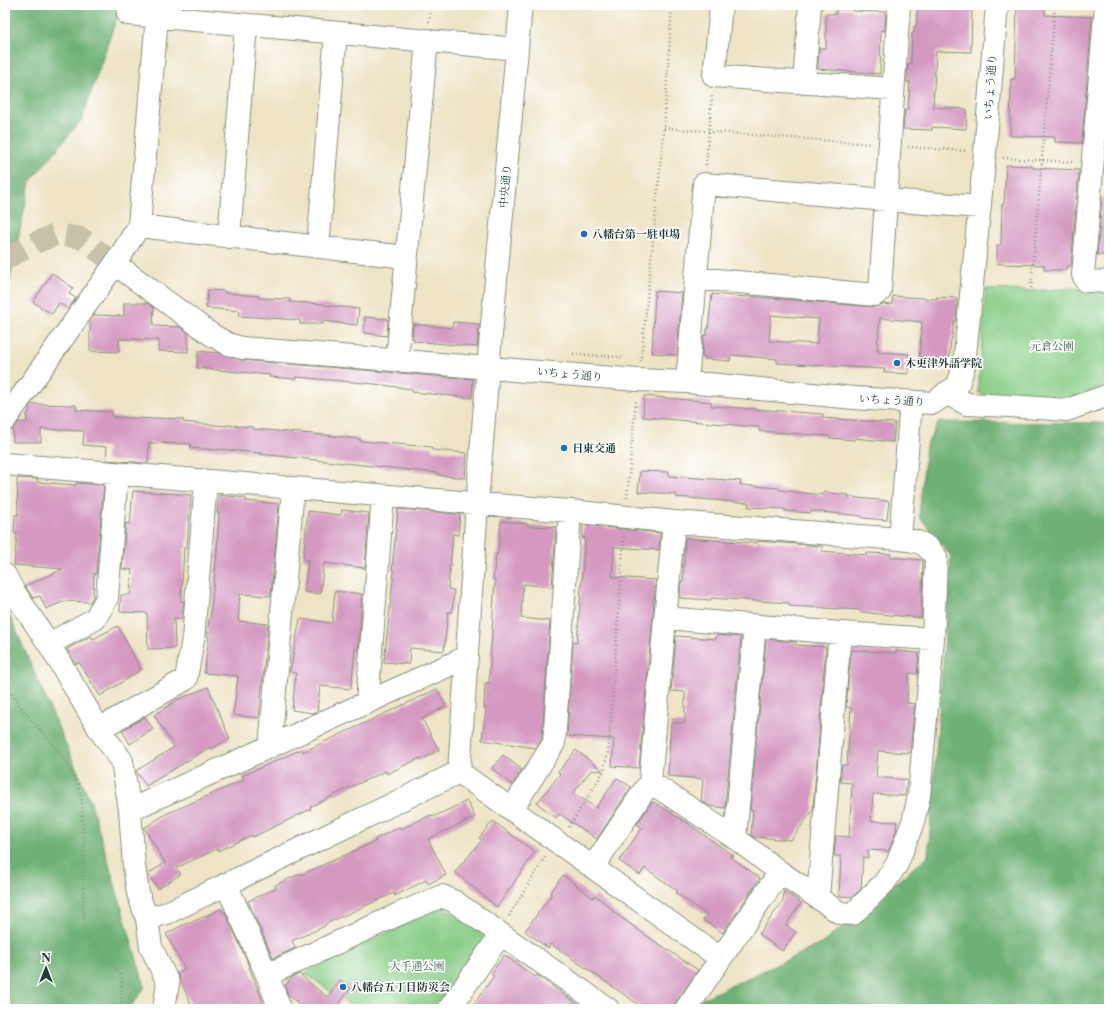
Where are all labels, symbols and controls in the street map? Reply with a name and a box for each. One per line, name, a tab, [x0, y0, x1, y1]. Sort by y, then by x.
street label: いちょう通り	[981, 54, 999, 120]
street label: 中央通り	[496, 163, 514, 209]
place label: 八幡台第一駐車場	[592, 227, 680, 241]
marker: 八幡台第一駐車場	[579, 229, 589, 239]
park label: 元倉公園	[1030, 339, 1074, 353]
place label: 木更津外語学院	[905, 356, 982, 370]
marker: 木更津外語学院	[892, 358, 902, 368]
street label: いちょう通り	[537, 364, 603, 384]
street label: いちょう通り	[859, 391, 925, 409]
place label: 日東交通	[572, 441, 616, 455]
marker: 日東交通	[559, 443, 569, 453]
north arrow	[26, 948, 66, 988]
text: N	[41, 951, 51, 965]
park label: 大手通公園	[390, 959, 445, 973]
place label: 八幡台五丁目防災会	[351, 980, 450, 994]
marker: 八幡台五丁目防災会	[338, 982, 348, 992]

